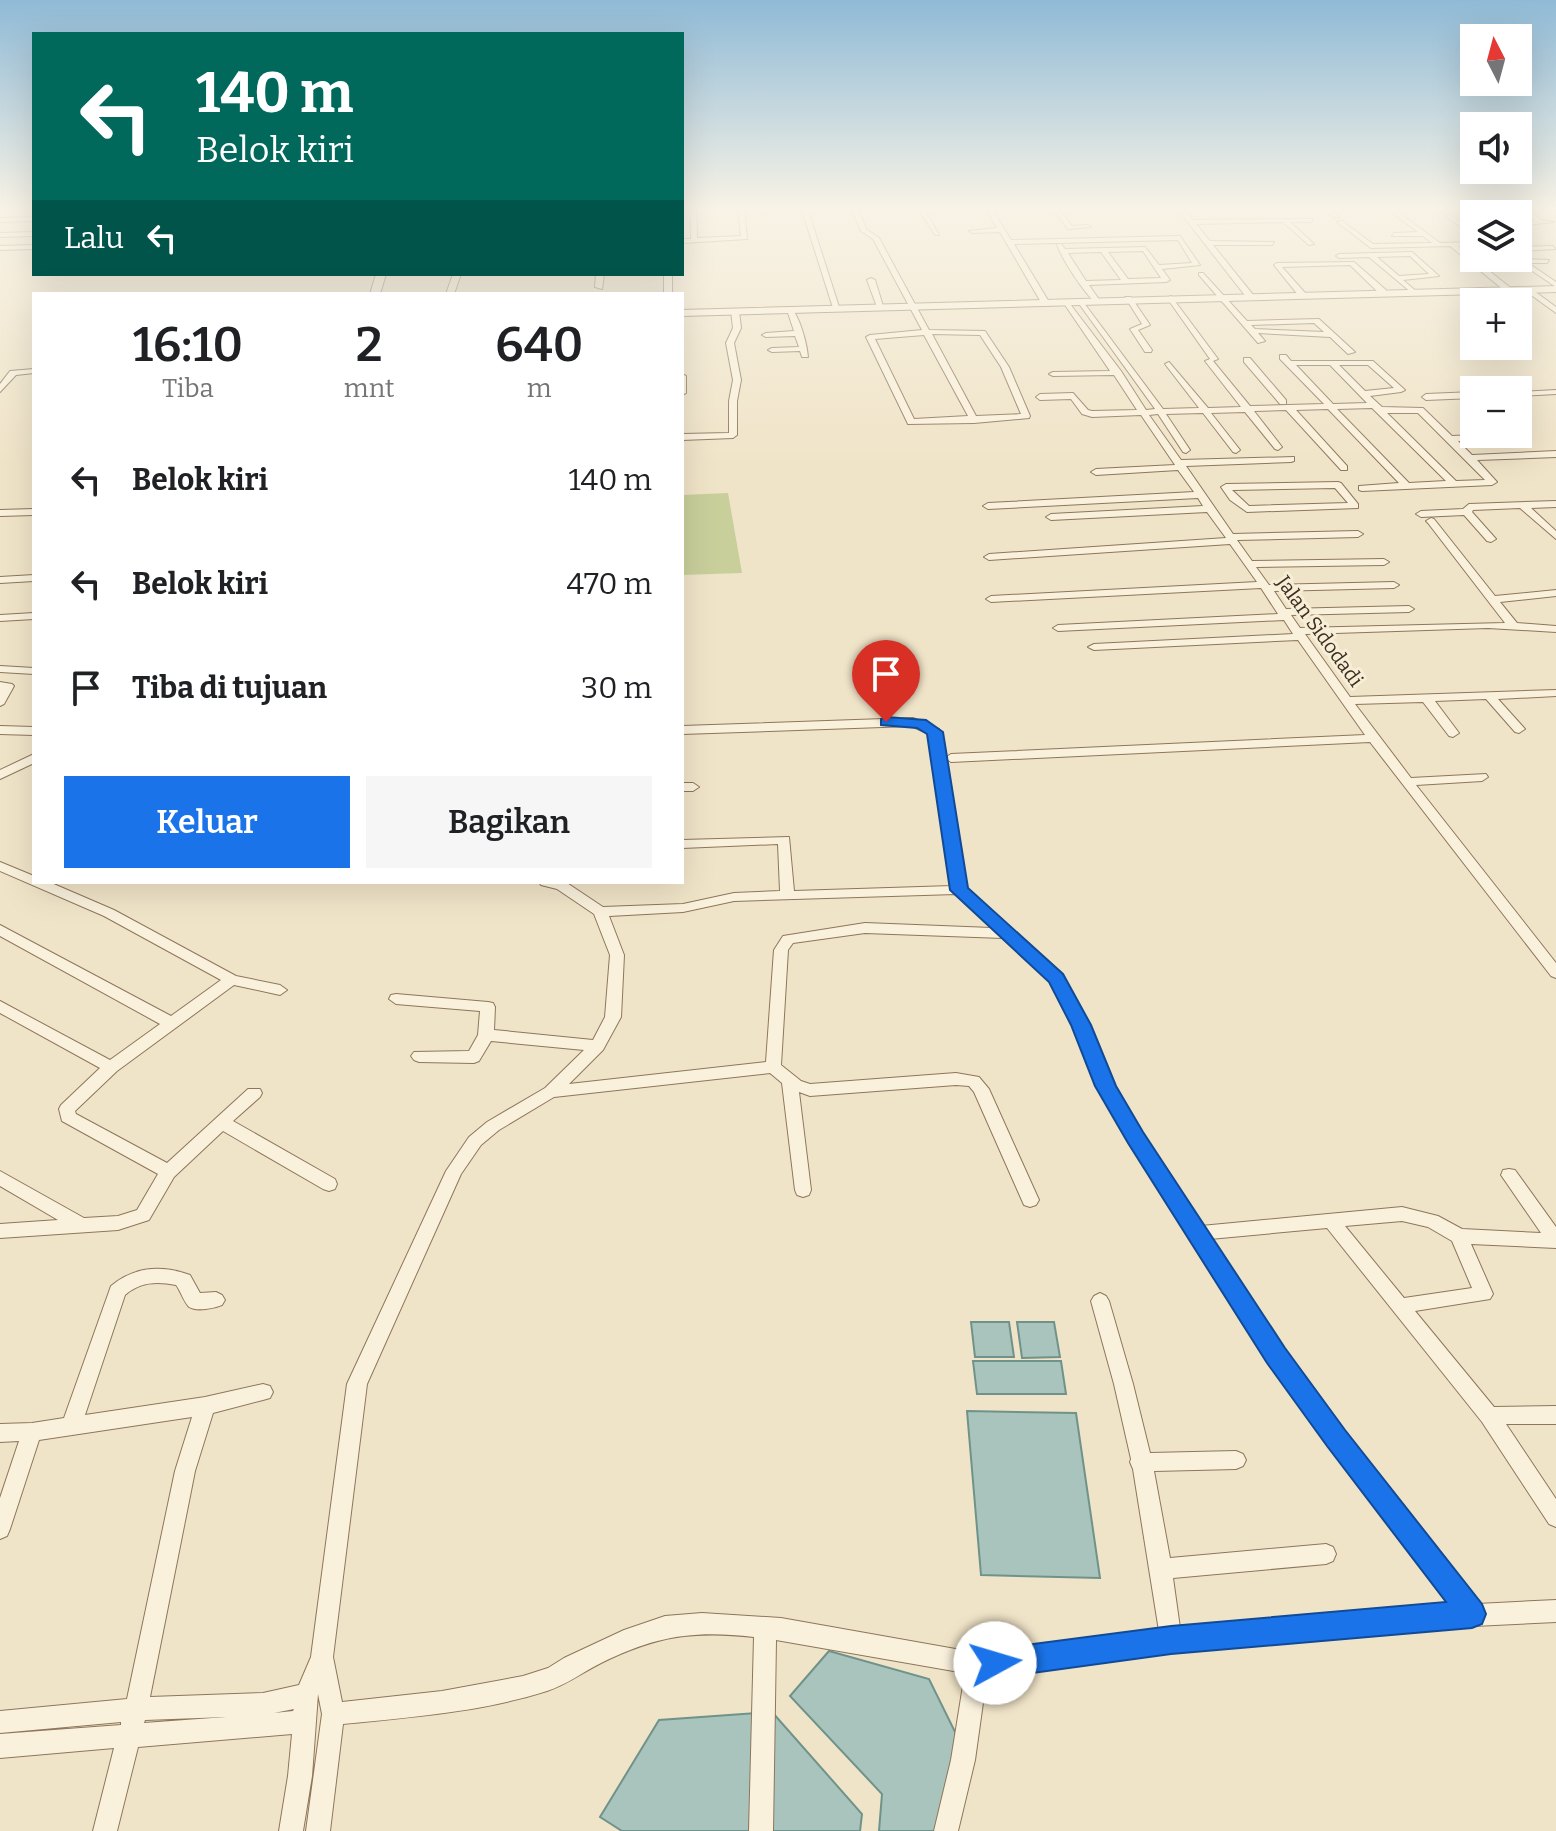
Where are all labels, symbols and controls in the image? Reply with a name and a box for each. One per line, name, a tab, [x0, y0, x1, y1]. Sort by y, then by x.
north arrow	[1460, 24, 1532, 96]
map controls	[1460, 24, 1532, 448]
text: 140 m	[196, 60, 353, 127]
icon: left	[64, 64, 168, 168]
button: sound	[1460, 112, 1532, 184]
text: Belok kiri	[196, 128, 354, 172]
button: layers	[1460, 200, 1532, 272]
icon: left	[140, 216, 184, 260]
text: Lalu	[64, 220, 124, 256]
button: +	[1460, 288, 1532, 360]
text: 16:10	[133, 316, 243, 374]
text: 2	[356, 316, 383, 374]
text: 640	[495, 316, 583, 374]
text: Tiba	[162, 373, 214, 404]
text: mnt	[344, 373, 395, 404]
text: m	[527, 373, 552, 404]
button: −	[1460, 376, 1532, 448]
icon: left	[64, 458, 108, 502]
text: Belok kiri	[132, 462, 268, 498]
text: 140 m	[568, 462, 652, 498]
icon: left	[64, 562, 108, 606]
text: Belok kiri	[132, 566, 268, 602]
text: 470 m	[567, 566, 652, 602]
street label: Jalan Sidodadi	[1271, 570, 1368, 691]
pin	[852, 640, 920, 722]
icon: arrive	[864, 652, 908, 696]
icon: arrive	[64, 666, 108, 710]
text: Tiba di tujuan	[132, 670, 327, 706]
text: 30 m	[581, 670, 652, 706]
button: Keluar	[64, 776, 350, 868]
button: Bagikan	[366, 776, 652, 868]
position arrow	[953, 1621, 1037, 1705]

